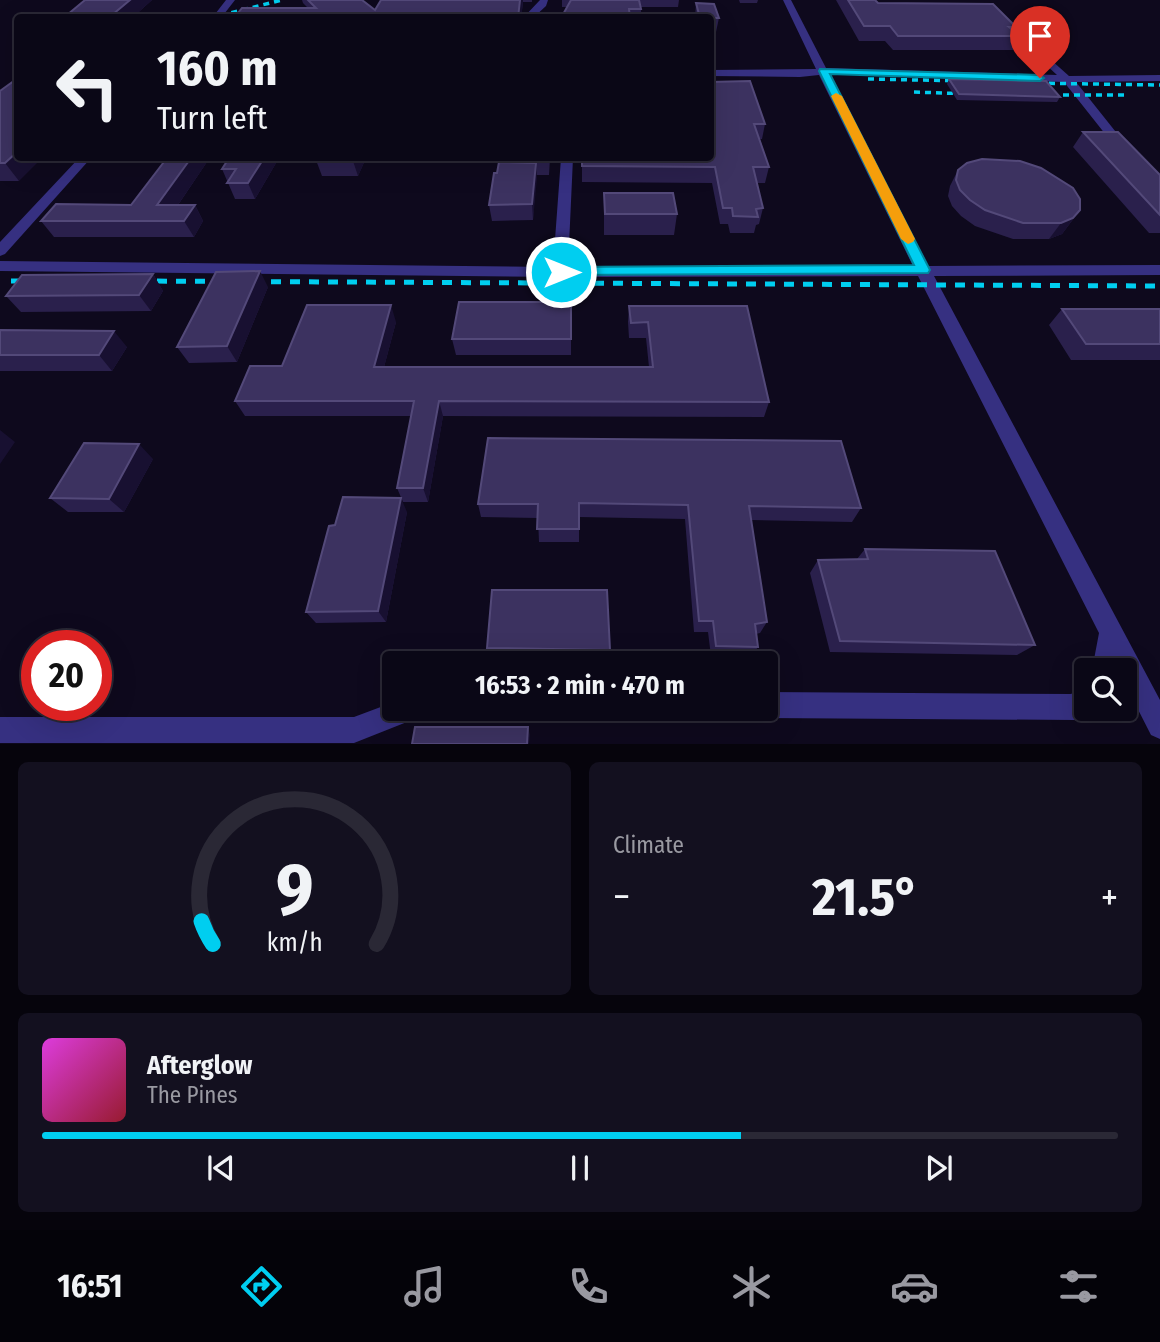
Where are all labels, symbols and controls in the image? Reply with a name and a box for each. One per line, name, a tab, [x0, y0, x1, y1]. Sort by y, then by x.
pin	[1010, 6, 1070, 78]
icon: arrive	[1021, 17, 1059, 55]
text: 160 m	[157, 39, 278, 98]
icon: left	[42, 42, 133, 133]
text: Turn left	[157, 99, 267, 137]
position arrow	[524, 235, 598, 309]
speed limit sign: 20	[21, 630, 112, 721]
map controls	[1074, 658, 1137, 721]
button: search	[1074, 658, 1137, 721]
text: 16:53 · 2 min · 470 m	[475, 670, 685, 701]
text: Climate	[613, 831, 684, 859]
text: 9	[276, 847, 313, 934]
text: 21.5°	[812, 866, 919, 929]
text: −	[613, 874, 630, 920]
text: +	[1101, 874, 1118, 920]
text: km/h	[267, 928, 322, 958]
text: Afterglow	[147, 1050, 252, 1081]
text: The Pines	[147, 1081, 238, 1109]
icon: previous	[202, 1149, 240, 1187]
icon: pause	[561, 1149, 599, 1187]
icon: next	[920, 1149, 958, 1187]
icon: directions	[237, 1262, 286, 1311]
icon: music	[400, 1262, 449, 1311]
icon: phone	[564, 1262, 613, 1311]
icon: climate	[727, 1262, 776, 1311]
icon: car	[890, 1262, 939, 1311]
icon: filters	[1054, 1262, 1103, 1311]
text: 16:51	[57, 1267, 123, 1305]

